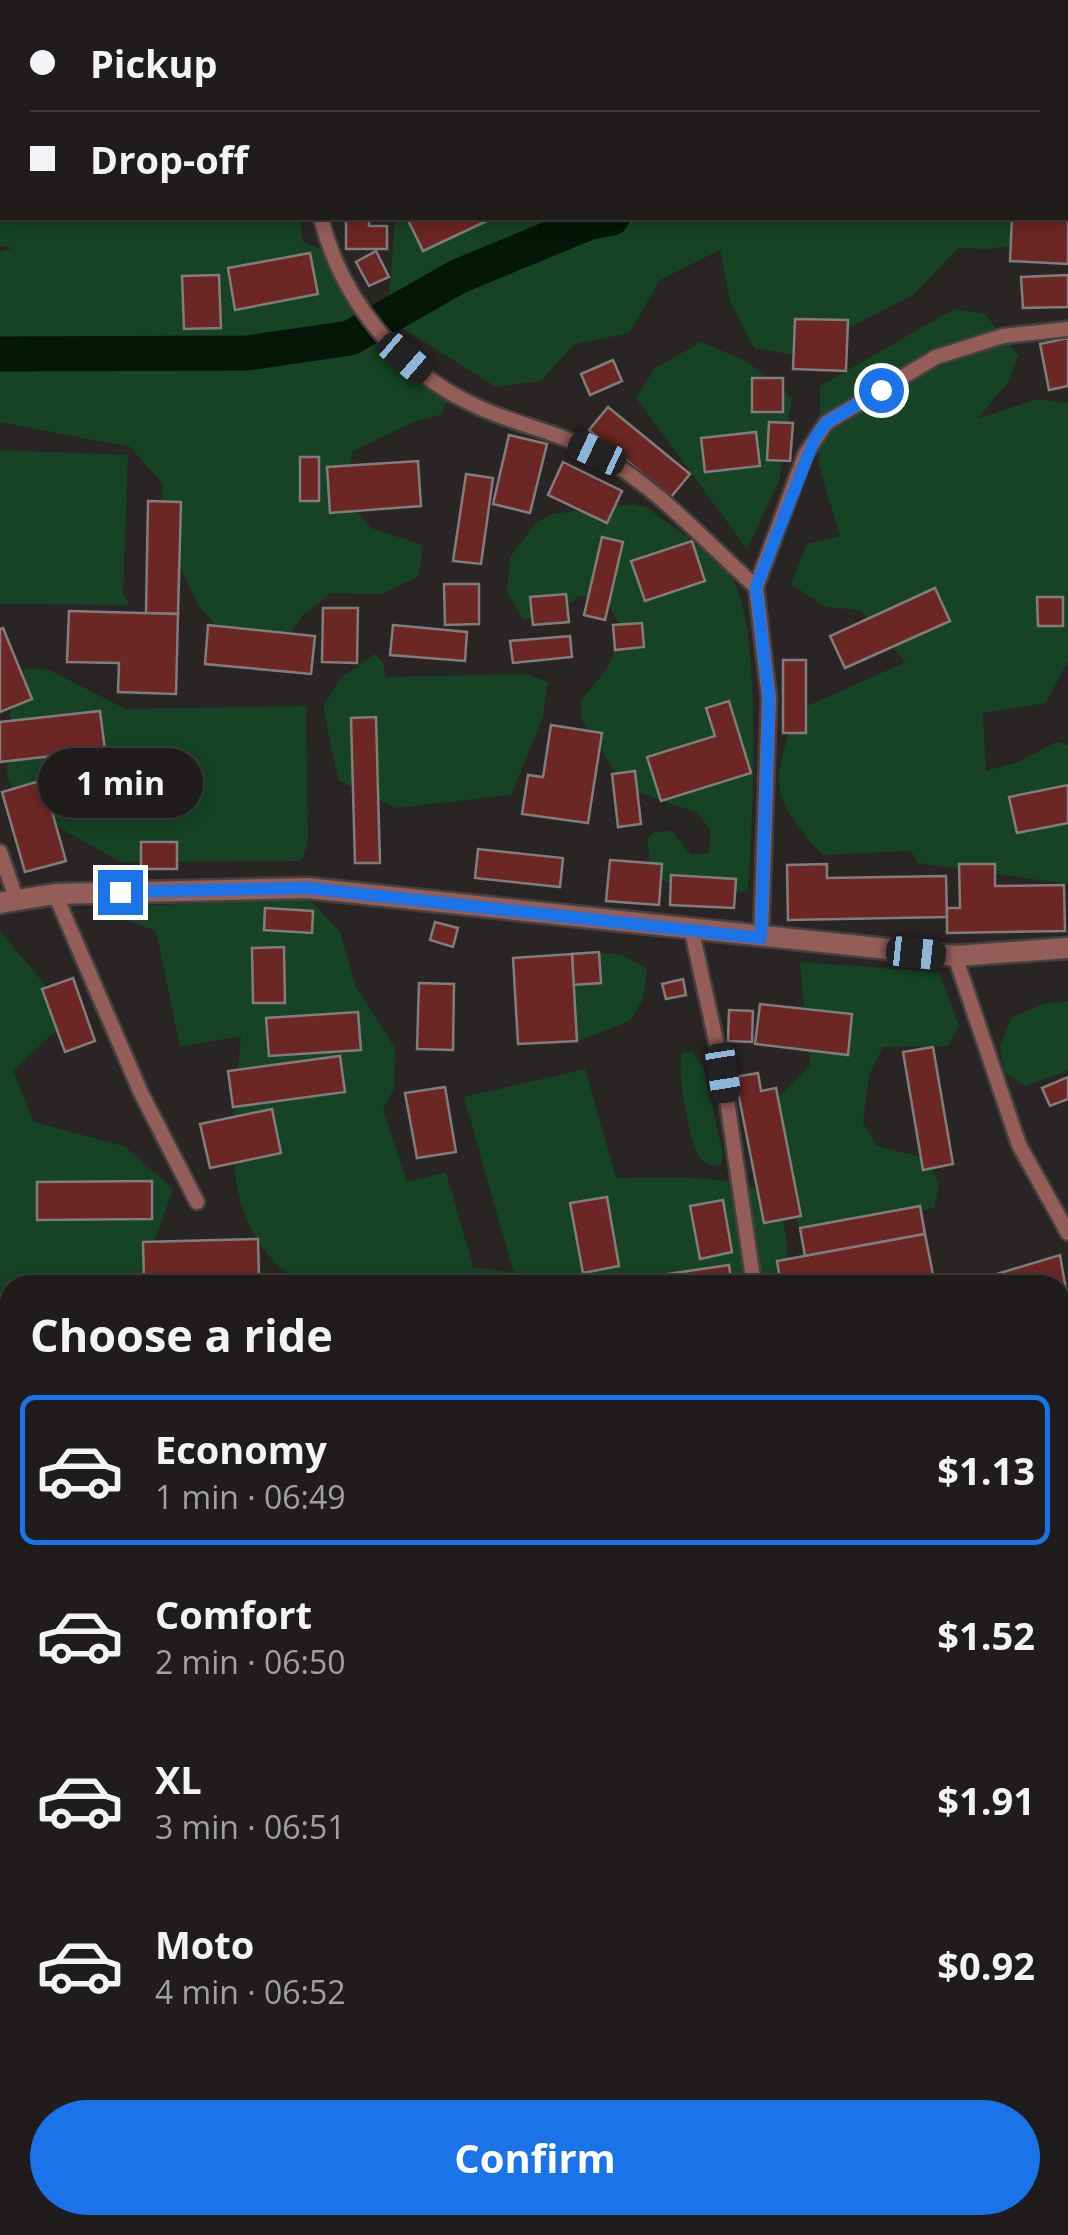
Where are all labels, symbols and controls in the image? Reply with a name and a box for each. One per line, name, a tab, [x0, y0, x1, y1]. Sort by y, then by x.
text: Pickup	[90, 37, 218, 89]
text: Drop-off	[90, 133, 248, 185]
car	[373, 327, 437, 389]
route start	[859, 368, 904, 413]
car	[563, 427, 631, 479]
callout: 1 min	[38, 747, 202, 817]
text: 1 min	[76, 761, 165, 804]
route end	[98, 870, 143, 915]
car	[885, 935, 947, 971]
car	[703, 1041, 743, 1105]
text: Choose a ride	[30, 1304, 333, 1365]
text: Economy	[155, 1423, 327, 1475]
icon: car	[35, 1425, 125, 1515]
text: $1.13	[937, 1444, 1035, 1496]
text: 1 min · 06:49	[155, 1475, 346, 1518]
text: Comfort	[155, 1588, 312, 1640]
icon: car	[35, 1590, 125, 1680]
text: $1.52	[937, 1609, 1035, 1661]
text: 2 min · 06:50	[155, 1640, 346, 1683]
text: XL	[155, 1753, 202, 1805]
icon: car	[35, 1755, 125, 1845]
text: $1.91	[937, 1774, 1035, 1826]
text: 3 min · 06:51	[155, 1805, 346, 1848]
text: Moto	[155, 1918, 254, 1970]
icon: car	[35, 1920, 125, 2010]
text: $0.92	[937, 1939, 1035, 1991]
text: 4 min · 06:52	[155, 1970, 346, 2013]
button: Confirm	[30, 2100, 1040, 2215]

